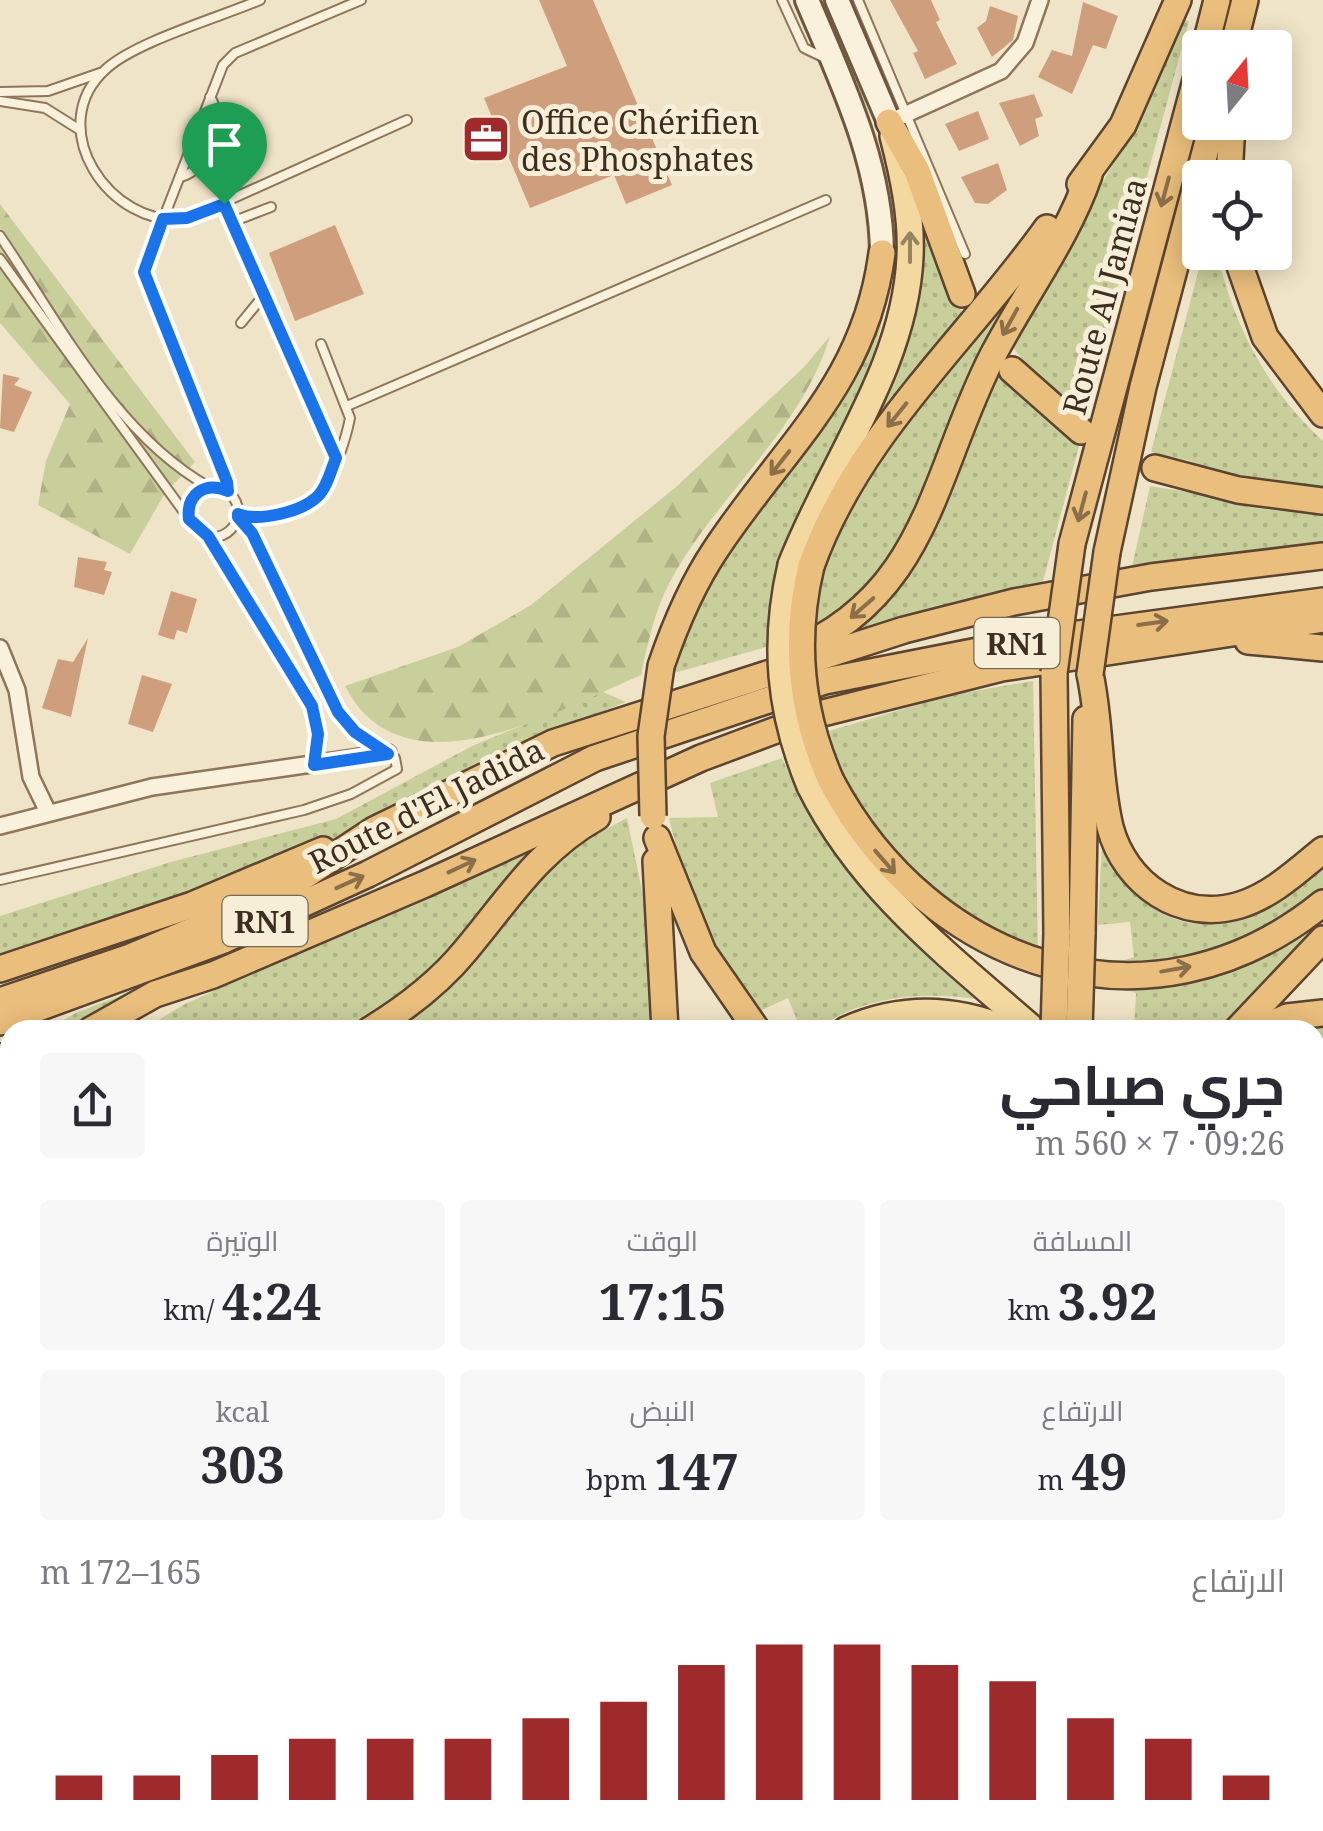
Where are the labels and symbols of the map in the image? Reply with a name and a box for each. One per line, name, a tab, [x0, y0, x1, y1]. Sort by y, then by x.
north arrow	[1182, 30, 1292, 140]
place label: Office Chérifien des Phosphates	[521, 100, 759, 180]
pin	[182, 102, 267, 205]
office icon: Office Chérifien des Phosphates	[460, 113, 512, 165]
street label: Route Al Jamiaa	[1052, 173, 1156, 419]
one-way arrow	[1154, 176, 1173, 207]
one-way arrow	[900, 231, 920, 264]
one-way arrow	[1000, 307, 1019, 337]
one-way arrow	[887, 402, 909, 428]
one-way arrow	[770, 449, 791, 476]
one-way arrow	[1072, 490, 1090, 522]
one-way arrow	[850, 596, 875, 619]
one-way arrow	[1137, 614, 1169, 632]
road number: RN1	[974, 618, 1060, 668]
street label: Route d'El Jadida	[301, 727, 551, 883]
one-way arrow	[873, 849, 896, 874]
one-way arrow	[447, 856, 477, 875]
one-way arrow	[334, 872, 365, 890]
road number: RN1	[222, 896, 308, 946]
one-way arrow	[1159, 959, 1191, 978]

